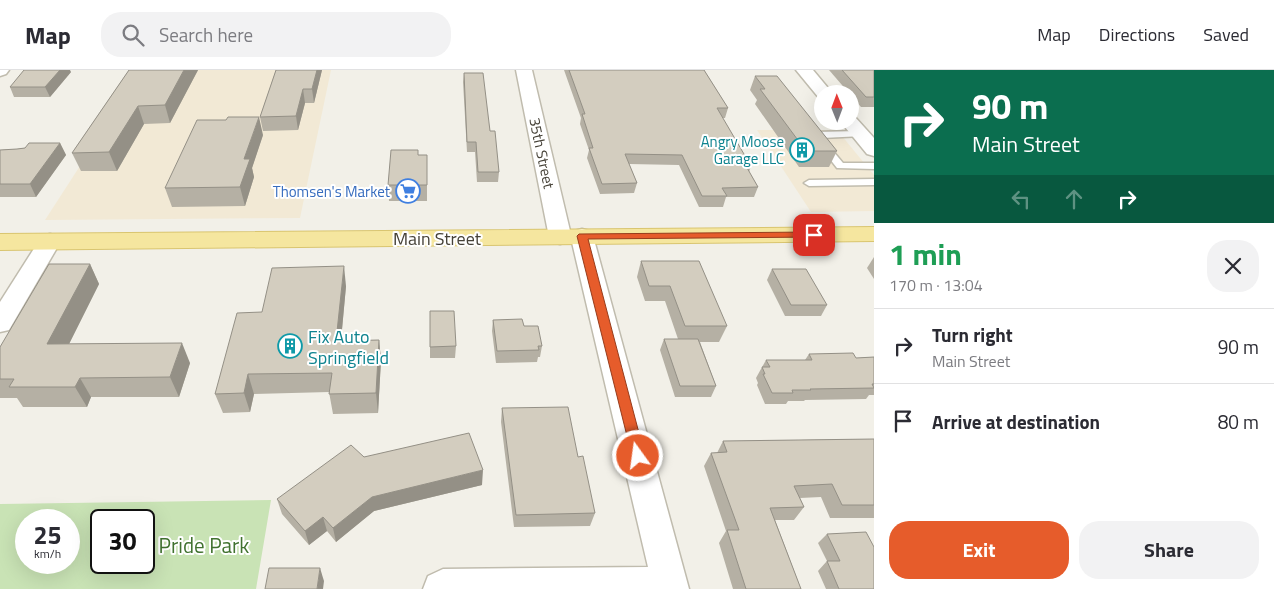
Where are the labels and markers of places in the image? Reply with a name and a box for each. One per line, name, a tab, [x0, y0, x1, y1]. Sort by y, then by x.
place label: Angry Moose Garage LLC	[701, 130, 784, 170]
building icon: Angry Moose Garage LLC	[789, 137, 815, 163]
supermarket icon: Thomsen's Market	[395, 178, 421, 204]
place label: Thomsen's Market	[273, 180, 391, 203]
pin	[793, 214, 835, 256]
place label: Fix Auto Springfield	[308, 323, 389, 371]
building icon: Fix Auto Springfield	[277, 333, 303, 359]

